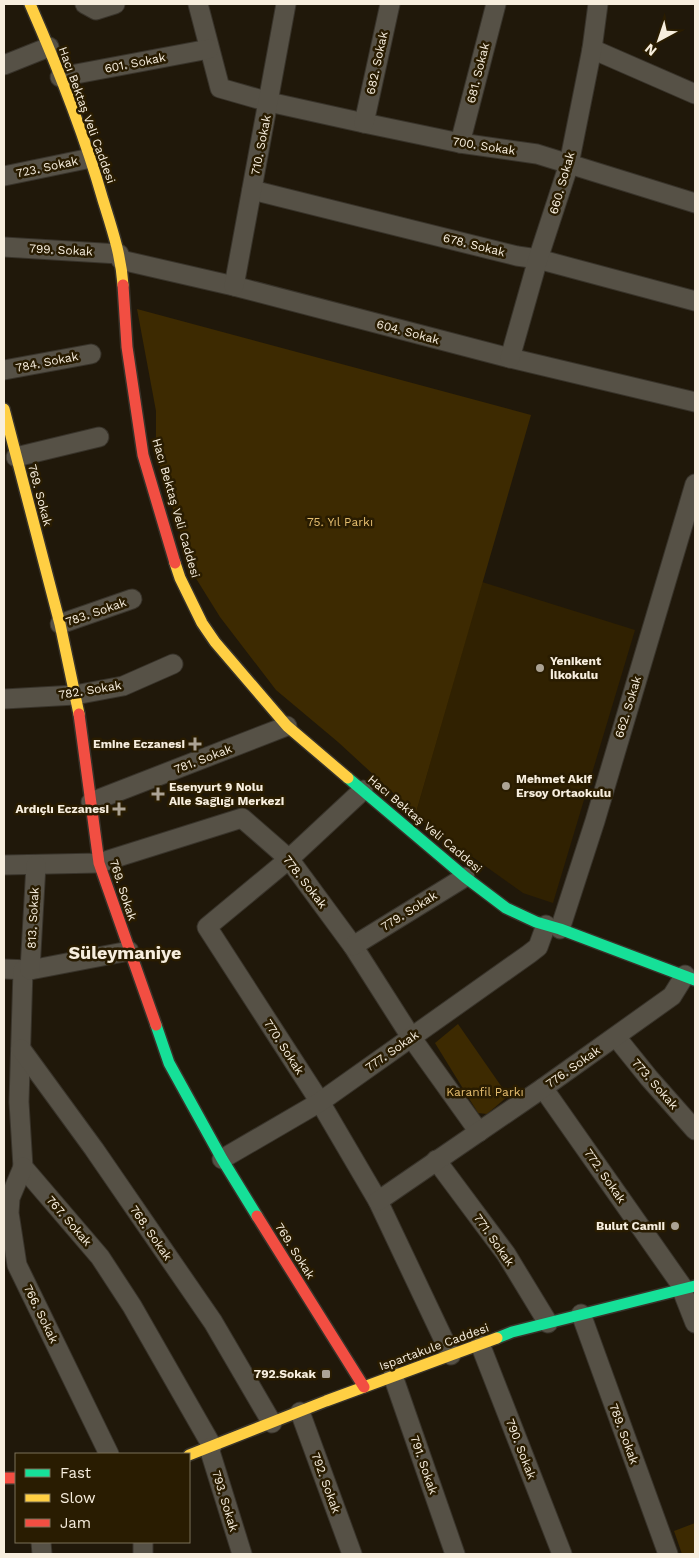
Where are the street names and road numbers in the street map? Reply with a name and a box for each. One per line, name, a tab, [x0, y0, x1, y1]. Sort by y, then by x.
street label: 682. Sokak	[363, 30, 391, 96]
street label: 681. Sokak	[464, 41, 492, 105]
street label: Hacı Bektaş Veli Caddesi	[56, 45, 118, 185]
street label: 601. Sokak	[103, 50, 167, 76]
street label: 710. Sokak	[248, 114, 274, 176]
street label: 700. Sokak	[451, 134, 517, 158]
street label: 660. Sokak	[546, 150, 578, 216]
street label: 723. Sokak	[15, 154, 80, 180]
street label: 678. Sokak	[441, 231, 507, 260]
street label: 799. Sokak	[29, 241, 93, 259]
street label: 604. Sokak	[375, 317, 441, 347]
street label: 784. Sokak	[14, 349, 80, 375]
street label: Hacı Bektaş Veli Caddesi	[149, 437, 203, 579]
street label: 769. Sokak	[25, 463, 55, 528]
street label: 783. Sokak	[64, 595, 128, 629]
street label: 662. Sokak	[612, 674, 644, 740]
street label: 782. Sokak	[58, 678, 123, 702]
street label: 781. Sokak	[172, 741, 234, 776]
street label: Hacı Bektaş Veli Caddesi	[365, 772, 485, 876]
street label: 778. Sokak	[280, 853, 330, 911]
street label: 769. Sokak	[107, 858, 140, 923]
street label: 813. Sokak	[24, 887, 42, 949]
street label: 779. Sokak	[379, 888, 440, 934]
street label: 770. Sokak	[261, 1017, 307, 1077]
street label: 777. Sokak	[363, 1028, 421, 1074]
street label: 776. Sokak	[543, 1043, 603, 1091]
street label: 773. Sokak	[629, 1056, 681, 1112]
street label: 772. Sokak	[581, 1146, 629, 1206]
street label: 767. Sokak	[43, 1193, 95, 1249]
street label: 768. Sokak	[127, 1203, 175, 1263]
street label: 771. Sokak	[471, 1211, 517, 1269]
street label: 769. Sokak	[272, 1220, 318, 1282]
street label: 766. Sokak	[21, 1282, 61, 1346]
street label: Ispartakule Caddesi	[377, 1321, 491, 1373]
street label: 789. Sokak	[607, 1402, 642, 1466]
street label: 790. Sokak	[503, 1417, 539, 1481]
street label: 791. Sokak	[407, 1434, 441, 1496]
street label: 792. Sokak	[309, 1451, 344, 1515]
street label: 793. Sokak	[209, 1469, 241, 1534]

